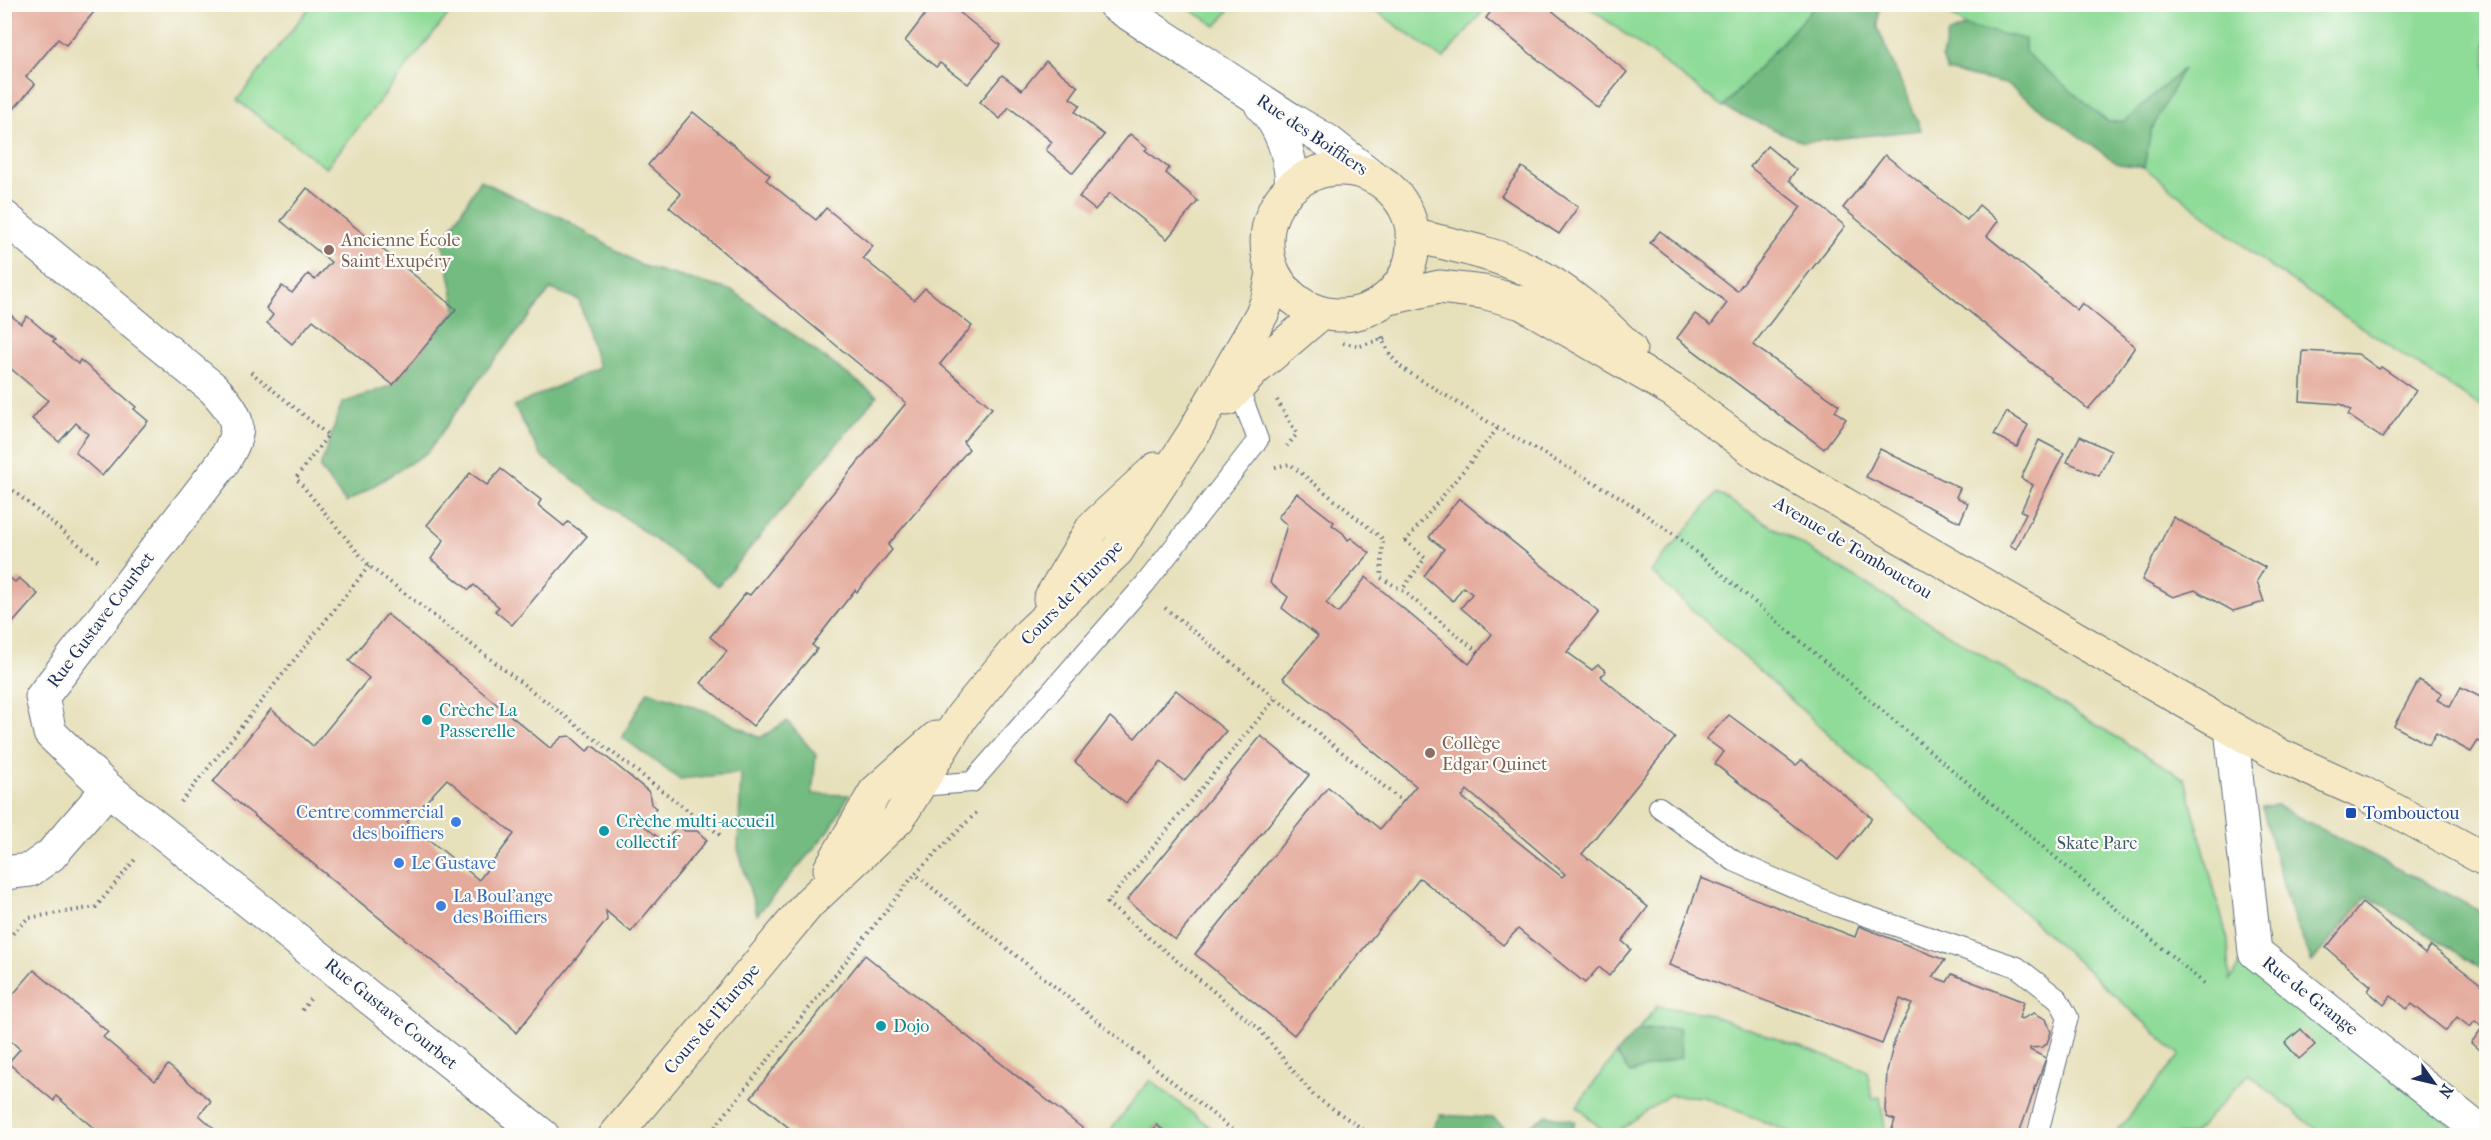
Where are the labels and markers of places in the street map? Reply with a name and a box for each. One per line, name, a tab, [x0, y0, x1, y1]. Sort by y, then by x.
place label: Ancienne École Saint Exupéry	[340, 229, 460, 272]
marker: Ancienne École Saint Exupéry	[322, 243, 336, 257]
place label: Crèche La Passerelle	[439, 700, 518, 742]
marker: Crèche La Passerelle	[420, 713, 434, 727]
place label: Collège Edgar Quinet	[1442, 733, 1548, 775]
marker: Collège Edgar Quinet	[1423, 746, 1437, 760]
place label: Centre commercial des boiffiers	[296, 802, 444, 844]
place label: Tombouctou	[2363, 803, 2459, 824]
marker: Tombouctou	[2344, 806, 2358, 820]
place label: Crèche multi-accueil collectif	[616, 811, 775, 853]
marker: Centre commercial des boiffiers	[449, 815, 463, 829]
marker: Crèche multi-accueil collectif	[597, 824, 611, 838]
place label: Le Gustave	[411, 853, 496, 874]
marker: Le Gustave	[392, 856, 406, 870]
place label: La Boul'ange des Boiffiers	[453, 886, 553, 928]
marker: La Boul'ange des Boiffiers	[434, 899, 448, 913]
place label: Dojo	[893, 1016, 929, 1037]
marker: Dojo	[874, 1019, 888, 1033]

